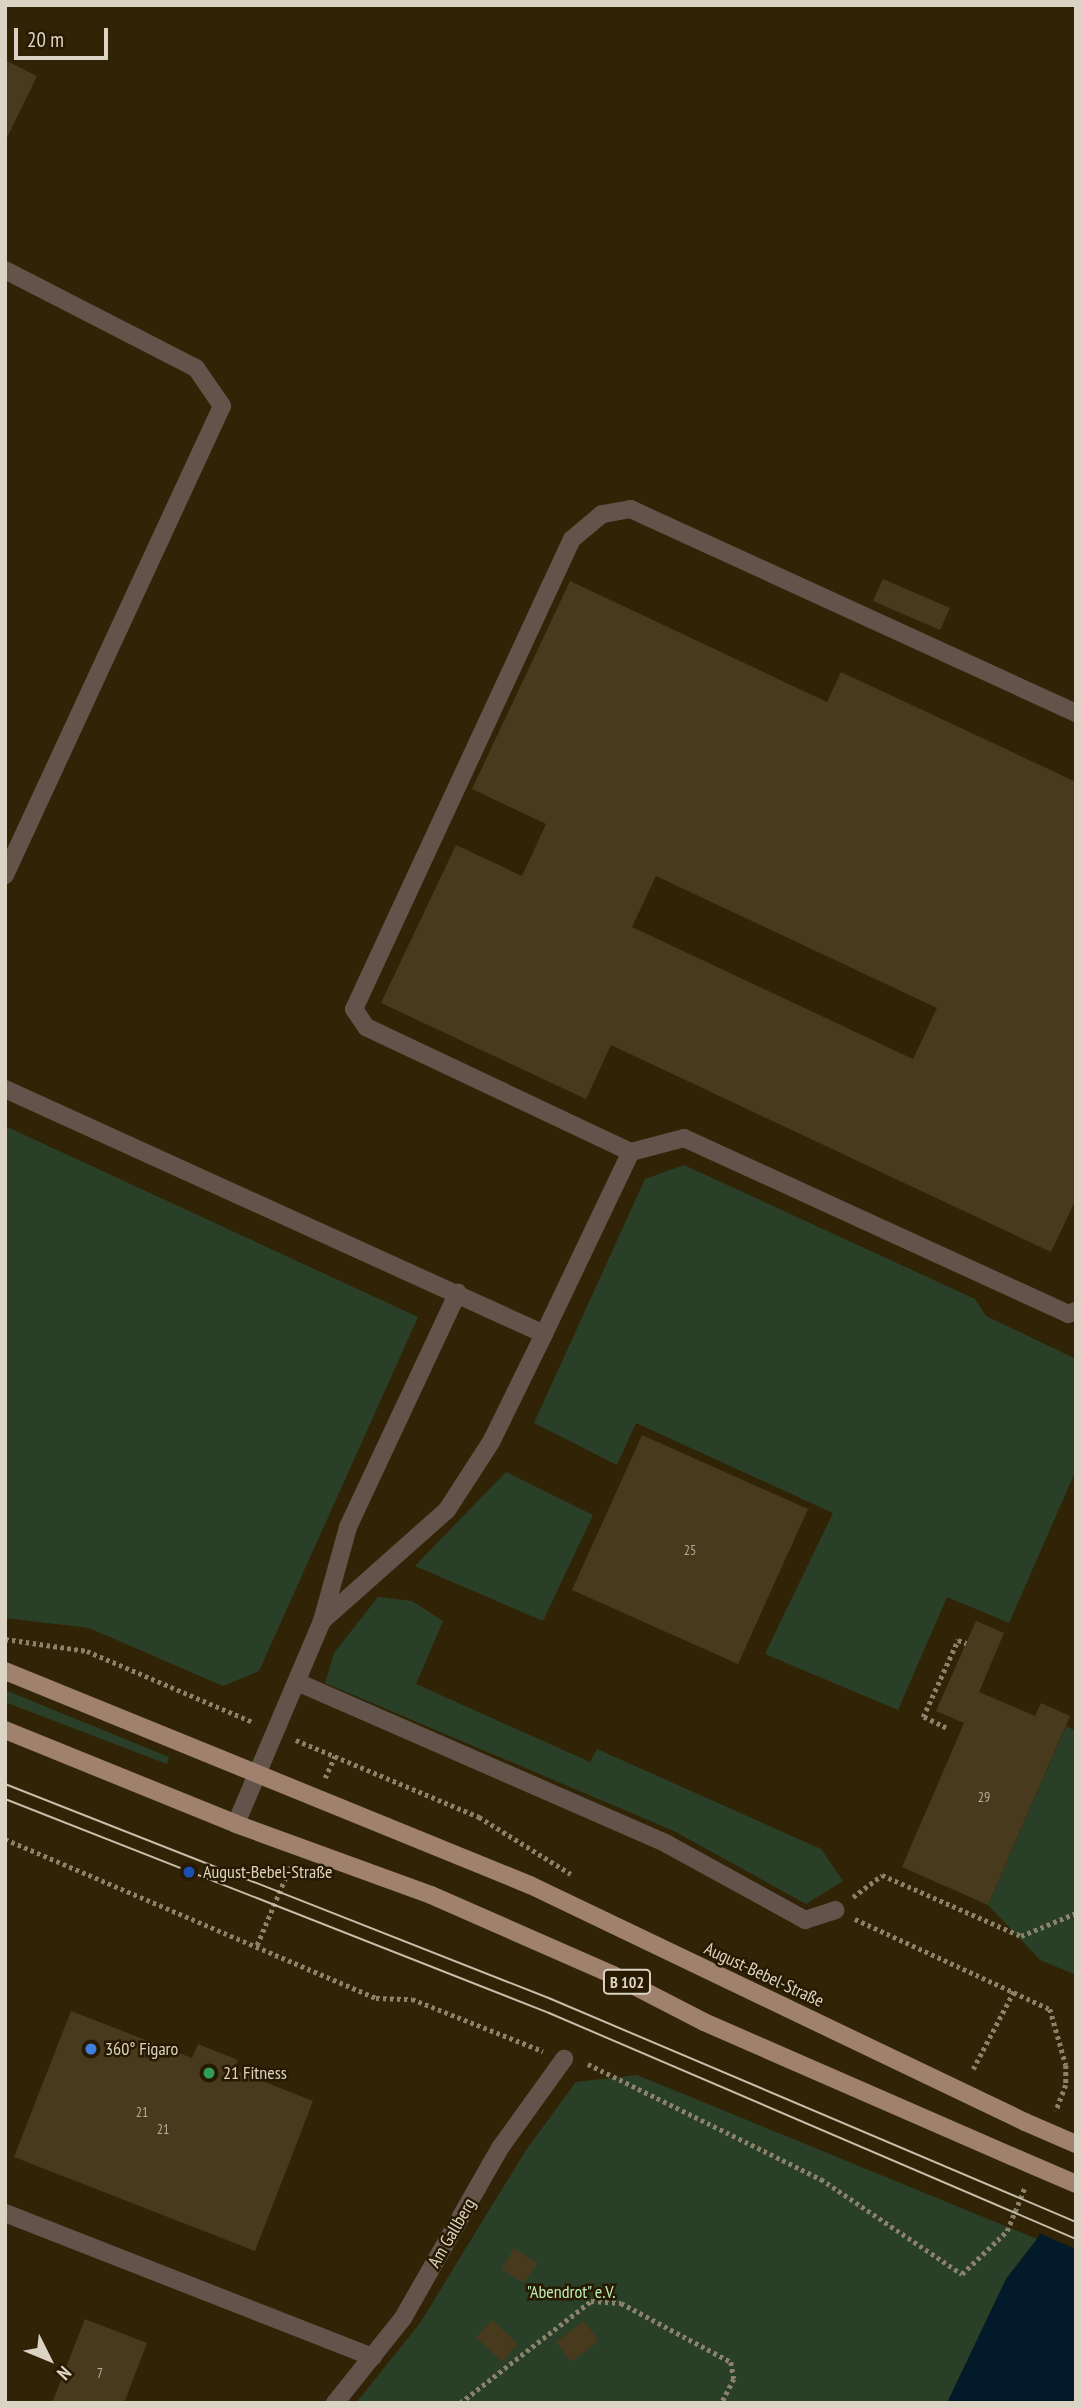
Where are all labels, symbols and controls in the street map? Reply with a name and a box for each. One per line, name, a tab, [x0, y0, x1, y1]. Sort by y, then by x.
scale bar	[18, 14, 112, 58]
text: 20 m	[27, 26, 64, 53]
house number: 25	[684, 1542, 696, 1558]
house number: 29	[978, 1789, 990, 1805]
place label: August-Bebel-Straße	[203, 1861, 332, 1883]
marker: August-Bebel-Straße	[181, 1864, 197, 1880]
street label: August-Bebel-Straße	[701, 1938, 827, 2012]
road number: B 102	[602, 1970, 652, 1994]
place label: 360° Figaro	[105, 2038, 178, 2060]
marker: 360° Figaro	[83, 2041, 99, 2057]
place label: 21 Fitness	[223, 2062, 287, 2084]
marker: 21 Fitness	[201, 2065, 217, 2081]
house number: 21	[136, 2104, 148, 2120]
house number: 21	[157, 2121, 169, 2137]
street label: Am Gallberg	[424, 2194, 480, 2272]
park label: "Abendrot" e.V.	[526, 2281, 616, 2303]
north arrow	[14, 2324, 84, 2394]
text: N	[52, 2361, 77, 2385]
house number: 7	[97, 2365, 103, 2381]

